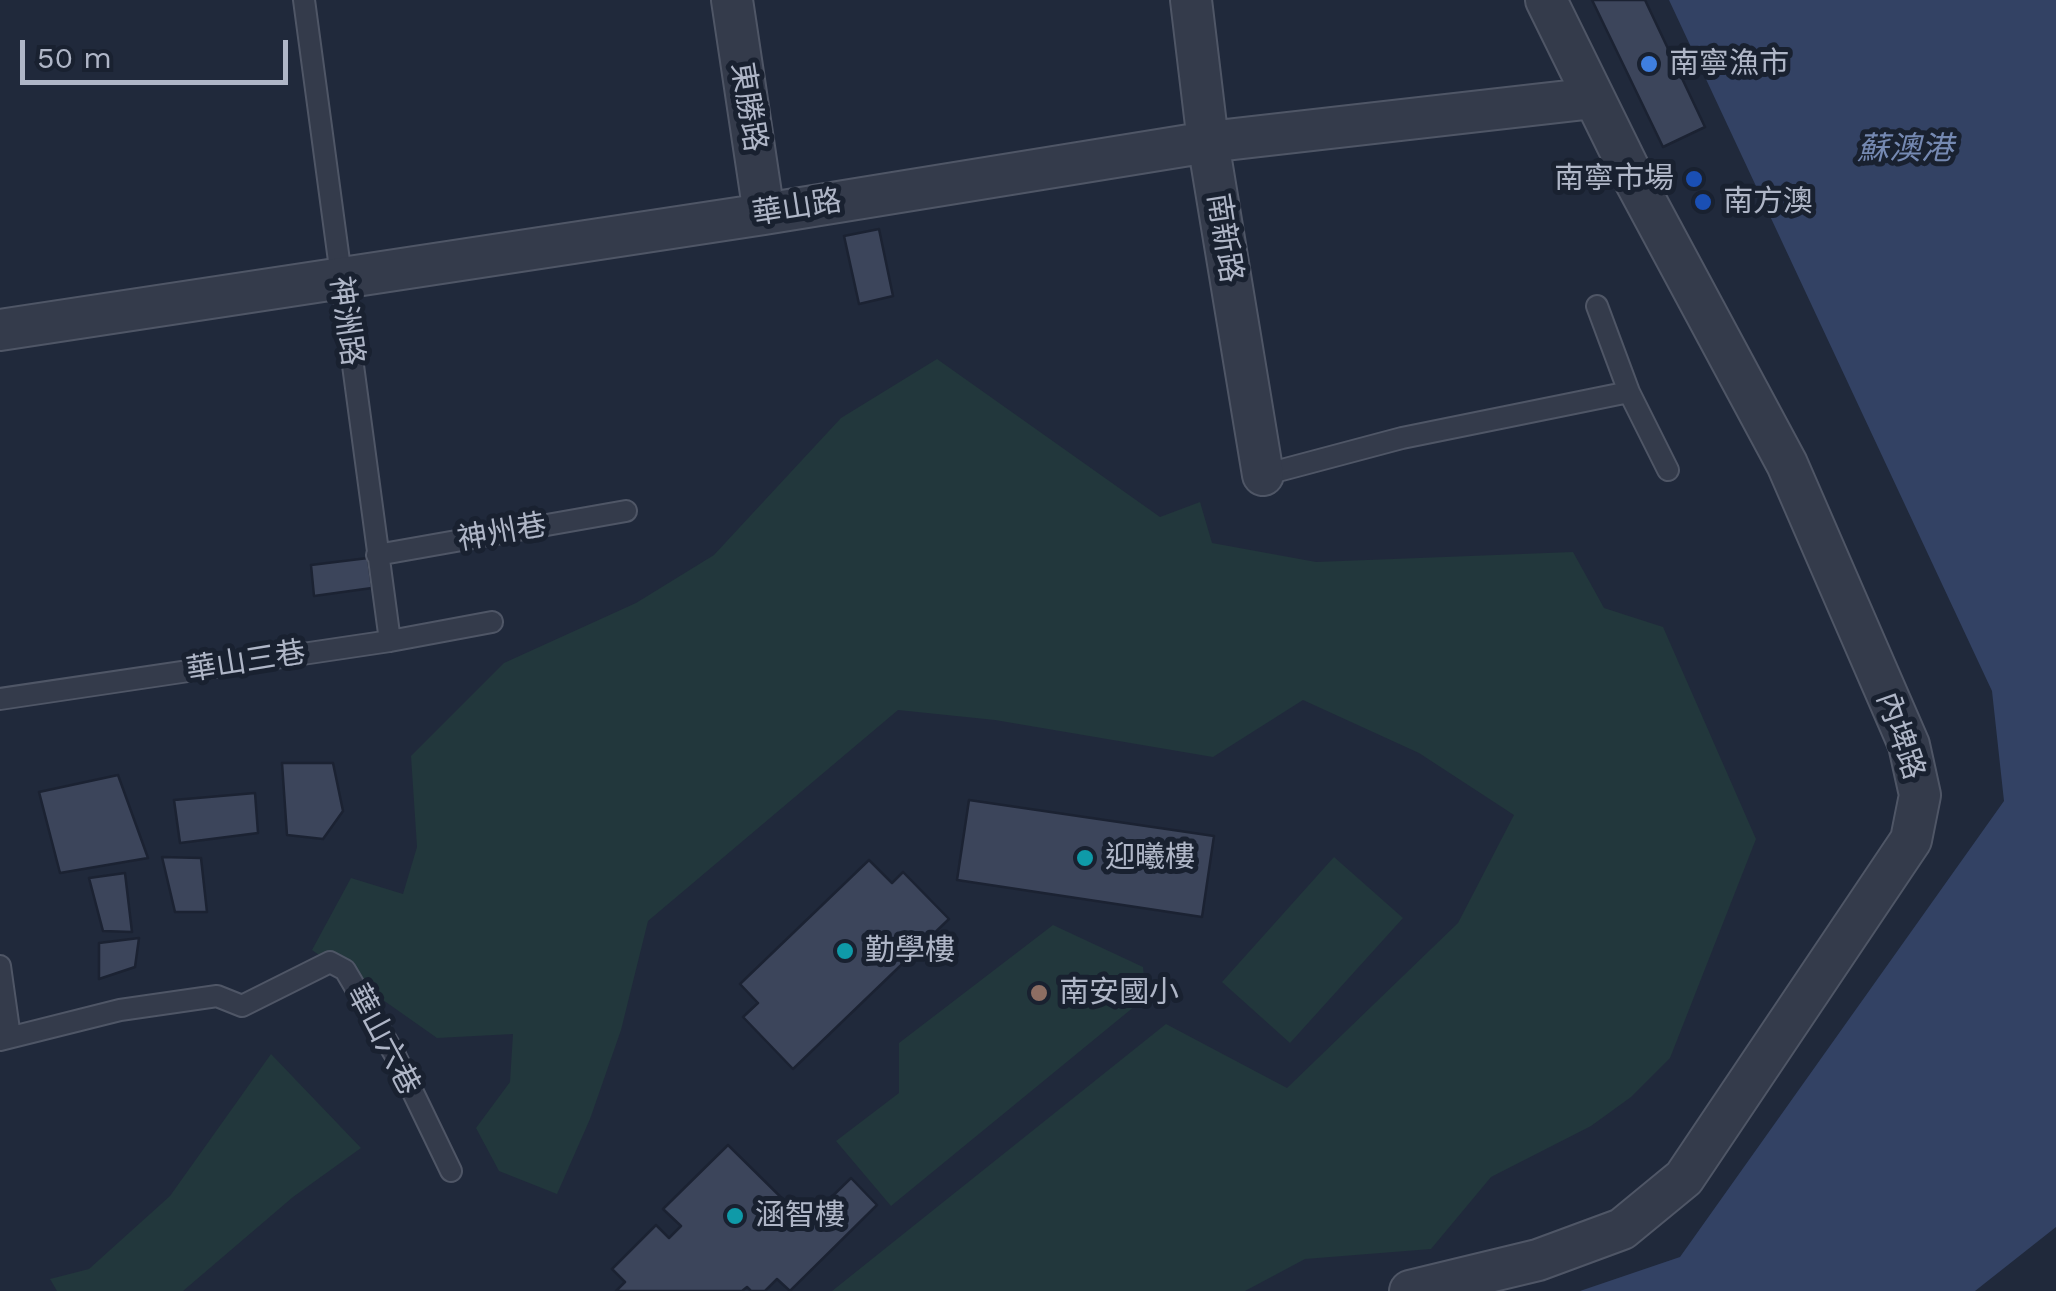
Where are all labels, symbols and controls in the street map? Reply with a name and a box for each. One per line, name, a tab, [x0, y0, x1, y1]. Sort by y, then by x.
scale bar	[25, 20, 292, 82]
text: 50 m	[37, 40, 112, 75]
place label: 南寧漁市	[1669, 46, 1789, 82]
marker: 南寧漁市	[1638, 53, 1660, 75]
street label: 東勝路	[723, 60, 773, 154]
water label: 蘇澳港	[1857, 131, 1953, 169]
place label: 南寧市場	[1554, 161, 1674, 197]
marker: 南寧市場	[1683, 168, 1705, 190]
street label: 華山路	[750, 183, 844, 233]
place label: 南方澳	[1723, 184, 1813, 220]
street label: 南新路	[1199, 191, 1249, 285]
marker: 南方澳	[1692, 191, 1714, 213]
street label: 神洲路	[322, 274, 370, 368]
street label: 神州巷	[455, 507, 549, 559]
street label: 華山三巷	[184, 635, 308, 689]
street label: 內埤路	[1868, 688, 1932, 784]
place label: 迎曦樓	[1105, 840, 1195, 876]
marker: 迎曦樓	[1074, 847, 1096, 869]
place label: 勤學樓	[865, 933, 955, 969]
marker: 勤學樓	[834, 940, 856, 962]
place label: 南安國小	[1059, 975, 1179, 1011]
street label: 華山六巷	[339, 979, 427, 1101]
marker: 南安國小	[1028, 982, 1050, 1004]
place label: 涵智樓	[755, 1198, 845, 1234]
marker: 涵智樓	[724, 1205, 746, 1227]

